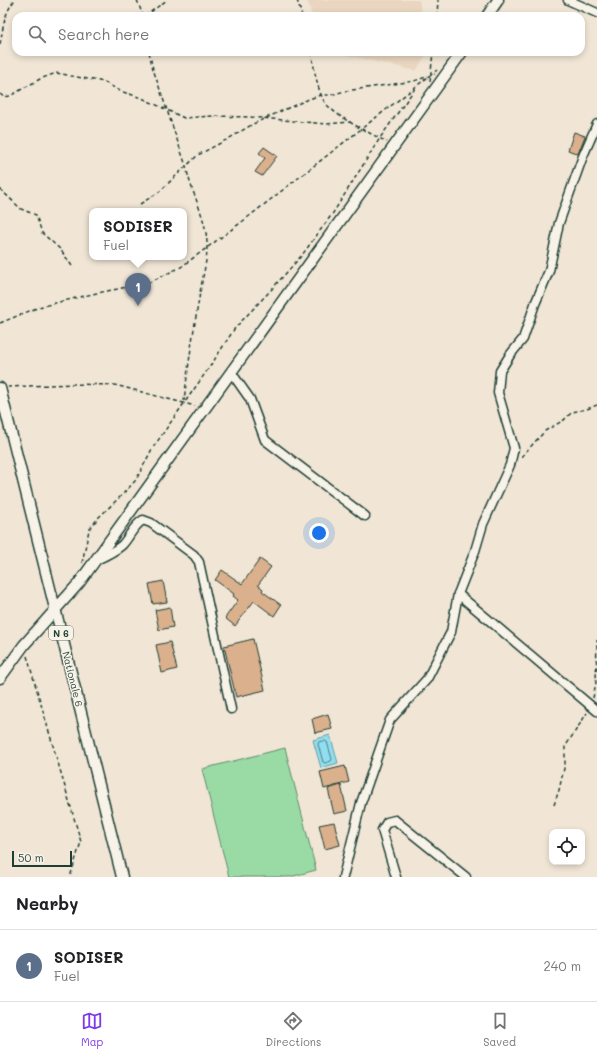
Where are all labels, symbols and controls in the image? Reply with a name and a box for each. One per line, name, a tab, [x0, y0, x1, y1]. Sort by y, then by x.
search box	[12, 12, 585, 56]
icon: search	[26, 23, 48, 45]
text: Search here	[58, 24, 149, 44]
popup	[89, 208, 187, 260]
text: SODISER	[103, 216, 173, 236]
text: Fuel	[103, 236, 129, 253]
pin: 1	[125, 273, 151, 306]
your location	[309, 523, 329, 543]
road number: N 6	[49, 626, 73, 640]
street label: Nationale 6	[59, 650, 87, 708]
map controls	[549, 829, 585, 865]
button: locate	[549, 829, 585, 865]
scale bar	[12, 849, 72, 868]
text: 50 m	[18, 850, 44, 865]
text: Nearby	[16, 892, 78, 914]
text: SODISER	[54, 947, 123, 967]
text: 1	[26, 957, 32, 974]
text: 240 m	[544, 957, 581, 974]
text: Fuel	[54, 967, 80, 984]
tab: Map	[81, 1010, 103, 1049]
tab: Directions	[265, 1010, 321, 1049]
tab: Saved	[483, 1010, 516, 1049]

